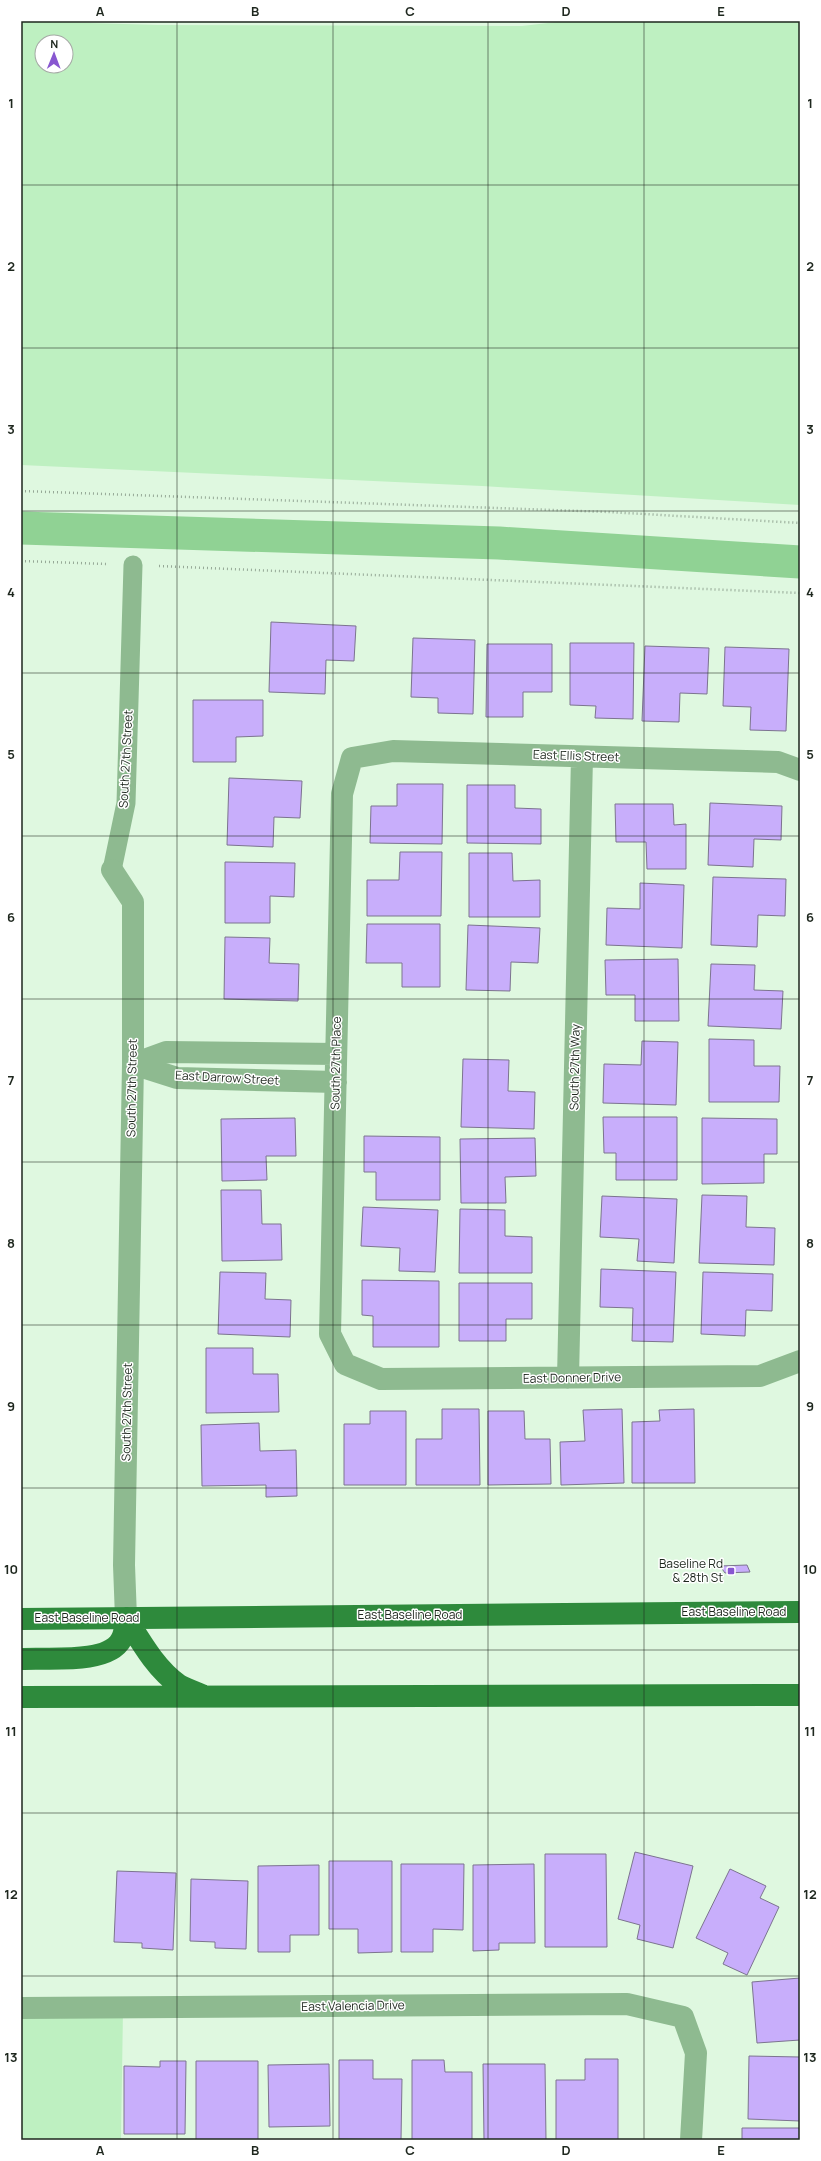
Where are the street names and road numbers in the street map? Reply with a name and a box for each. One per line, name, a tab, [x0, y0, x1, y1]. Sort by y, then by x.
street label: South 27th Street	[114, 709, 137, 809]
street label: East Ellis Street	[533, 746, 620, 766]
street label: South 27th Place	[326, 1016, 345, 1110]
street label: South 27th Way	[565, 1023, 584, 1110]
street label: South 27th Street	[122, 1038, 141, 1137]
street label: East Darrow Street	[175, 1066, 280, 1089]
street label: South 27th Street	[117, 1362, 136, 1461]
street label: East Donner Drive	[523, 1368, 621, 1387]
street label: East Baseline Road	[682, 1603, 786, 1620]
street label: East Baseline Road	[358, 1606, 462, 1623]
street label: East Baseline Road	[35, 1609, 139, 1626]
street label: East Valencia Drive	[301, 1996, 405, 2015]

